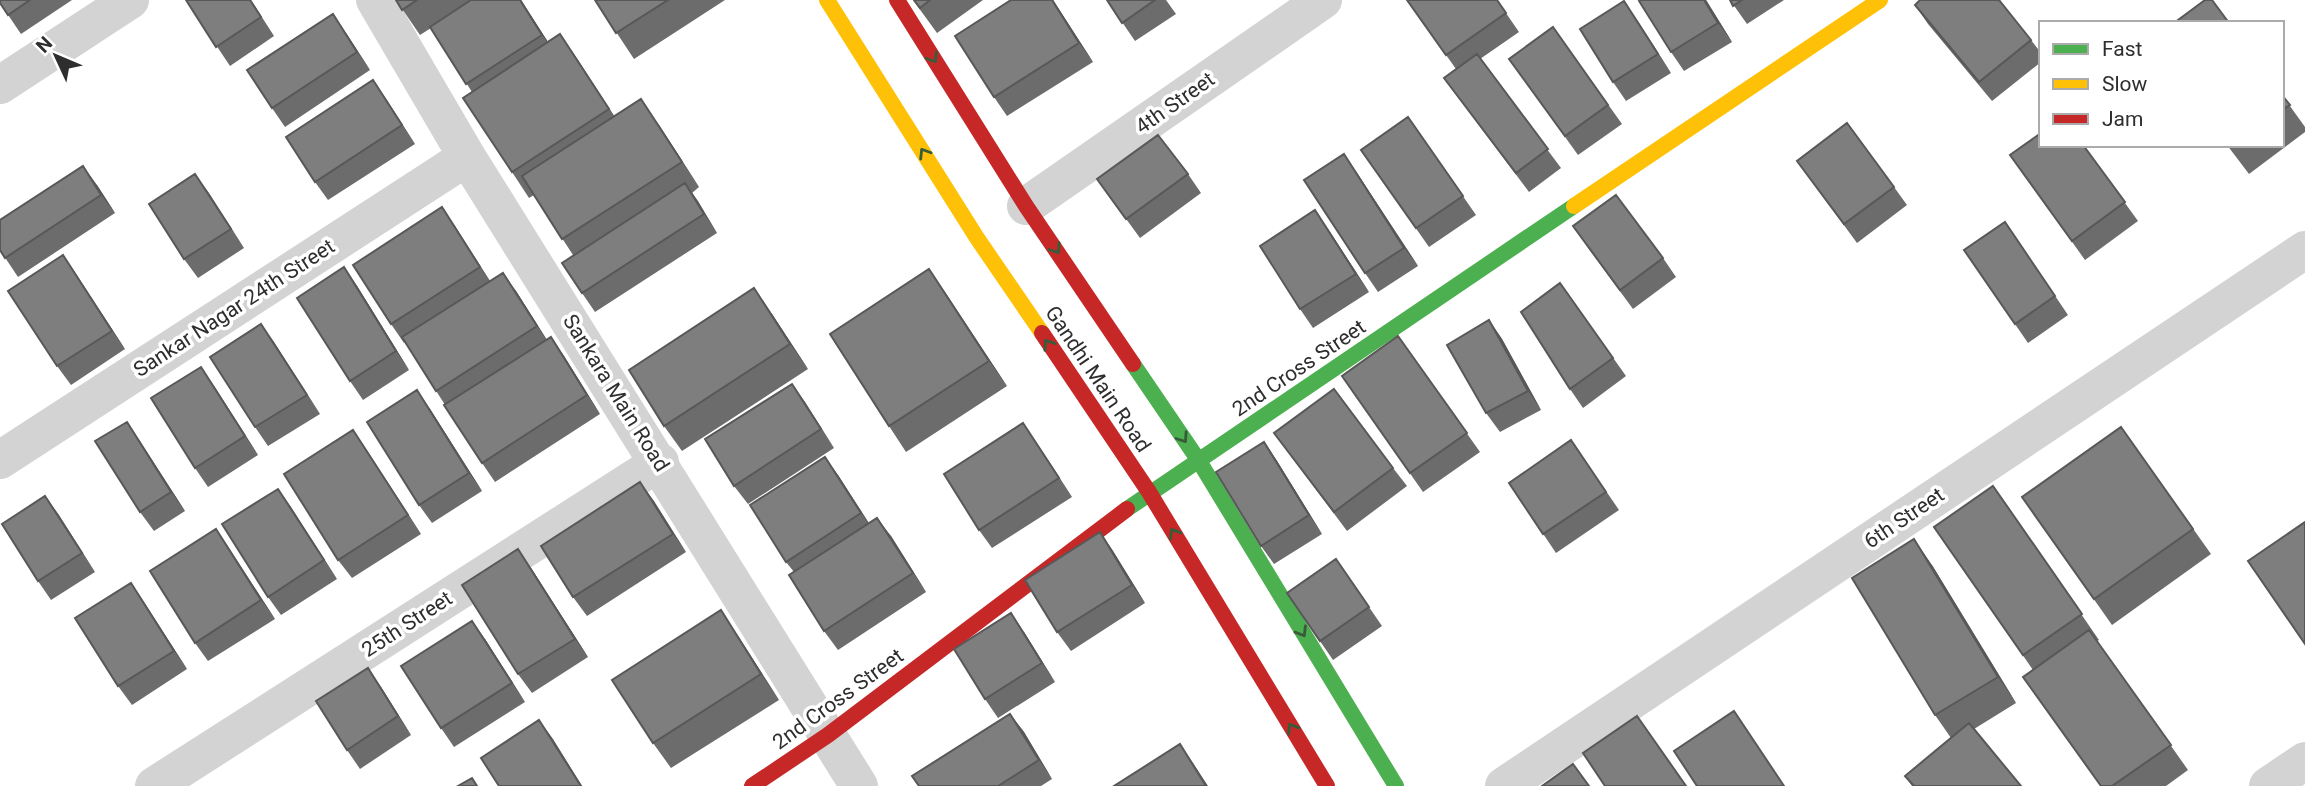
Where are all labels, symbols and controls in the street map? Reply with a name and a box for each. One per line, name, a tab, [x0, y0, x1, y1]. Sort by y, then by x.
north arrow	[21, 21, 91, 91]
legend	[2039, 21, 2284, 147]
text: N	[31, 32, 57, 57]
text: Fast	[2102, 37, 2143, 61]
one-way arrow	[925, 50, 938, 63]
street label: 4th Street	[1131, 67, 1219, 139]
text: Slow	[2102, 72, 2148, 96]
text: Jam	[2102, 107, 2143, 131]
one-way arrow	[919, 148, 932, 161]
street label: Sankar Nagar 24th Street	[129, 234, 339, 382]
one-way arrow	[1048, 241, 1060, 254]
street label: Gandhi Main Road	[1040, 301, 1156, 457]
street label: Sankara Main Road	[558, 310, 674, 476]
street label: 2nd Cross Street	[1228, 315, 1370, 421]
one-way arrow	[1043, 338, 1056, 351]
one-way arrow	[1175, 430, 1187, 443]
street label: 6th Street	[1860, 483, 1948, 553]
one-way arrow	[1169, 528, 1182, 541]
street label: 25th Street	[357, 586, 457, 662]
one-way arrow	[1294, 624, 1307, 637]
street label: 2nd Cross Street	[768, 644, 908, 754]
one-way arrow	[1287, 722, 1300, 735]

